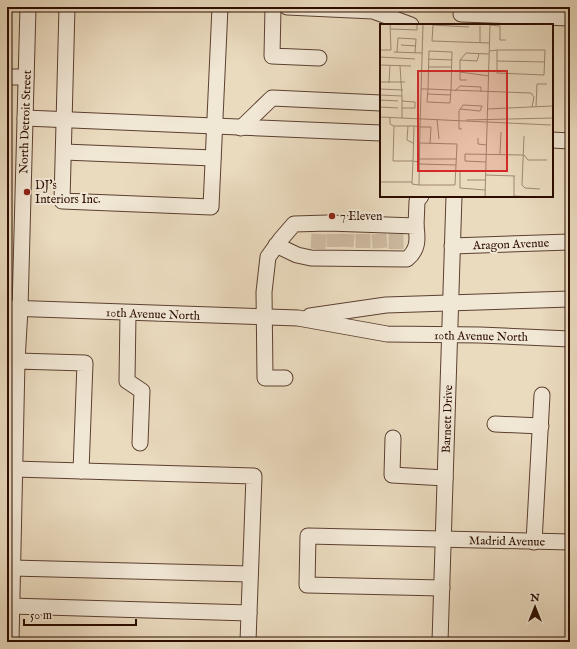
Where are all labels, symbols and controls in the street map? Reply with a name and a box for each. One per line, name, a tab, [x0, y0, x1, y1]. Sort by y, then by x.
inset map	[380, 24, 553, 197]
street label: North Detroit Street	[16, 70, 35, 174]
place label: DJ's Interiors Inc.	[35, 178, 101, 207]
marker: DJ's Interiors Inc.	[22, 187, 32, 197]
place label: 7 Eleven	[340, 209, 383, 224]
marker: 7 Eleven	[327, 211, 337, 221]
street label: Aragon Avenue	[472, 236, 550, 253]
street label: 10th Avenue North	[106, 305, 201, 324]
street label: 10th Avenue North	[434, 328, 529, 345]
street label: Barnett Drive	[439, 384, 456, 453]
street label: Madrid Avenue	[469, 533, 546, 550]
north arrow	[515, 587, 555, 627]
text: N	[529, 591, 540, 605]
scale bar	[24, 601, 136, 627]
text: 50 m	[30, 608, 52, 623]

